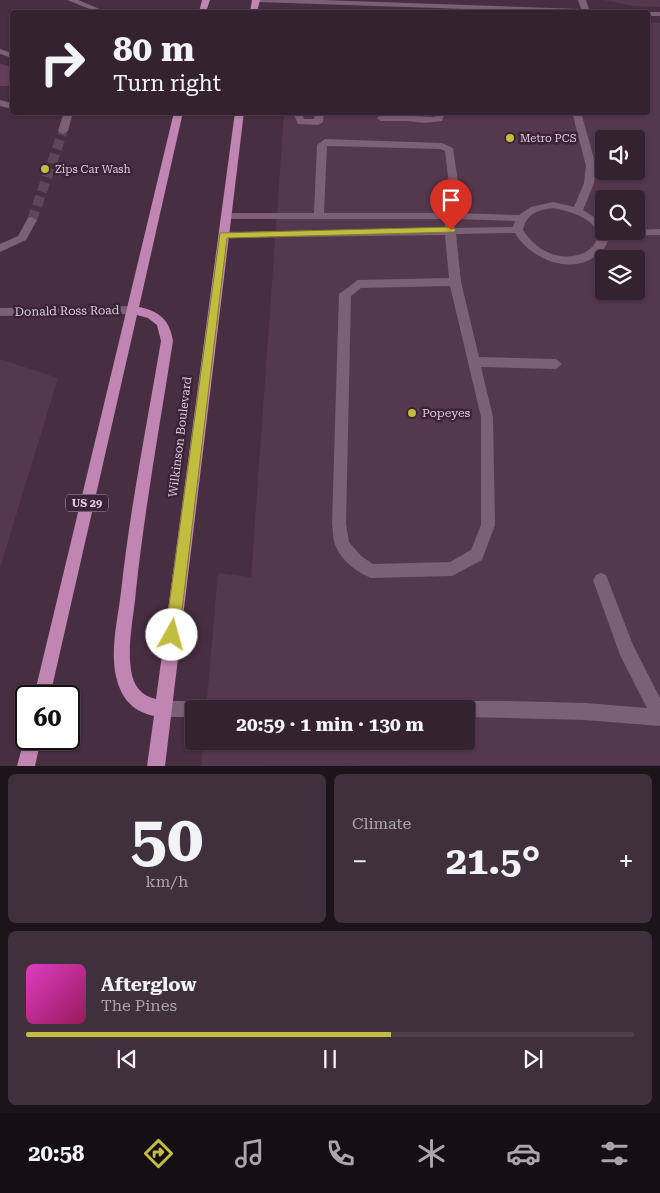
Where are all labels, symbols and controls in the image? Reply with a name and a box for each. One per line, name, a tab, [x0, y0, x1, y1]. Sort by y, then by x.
text: 80 m	[113, 29, 195, 70]
icon: right	[30, 30, 95, 95]
text: Turn right	[113, 71, 221, 96]
map controls	[595, 130, 645, 300]
button: sound	[595, 130, 645, 180]
marker: Metro PCS	[504, 132, 516, 144]
place label: Metro PCS	[520, 132, 577, 145]
marker: Zips Car Wash	[39, 163, 51, 175]
place label: Zips Car Wash	[55, 163, 131, 176]
pin	[430, 179, 472, 230]
icon: arrive	[437, 186, 465, 214]
button: search	[595, 190, 645, 240]
button: layers	[595, 250, 645, 300]
street label: Donald Ross Road	[14, 303, 120, 319]
street label: Wilkinson Boulevard	[166, 376, 194, 498]
place label: Popeyes	[422, 406, 471, 420]
marker: Popeyes	[406, 407, 418, 419]
road number: US 29	[66, 494, 108, 512]
position arrow	[145, 608, 197, 660]
speed limit sign: 60	[15, 685, 80, 750]
text: 20:59 · 1 min · 130 m	[236, 713, 424, 736]
text: 50	[131, 801, 203, 877]
text: Climate	[352, 814, 411, 833]
text: 21.5°	[446, 839, 540, 883]
text: −	[352, 845, 368, 878]
text: +	[618, 845, 634, 878]
text: km/h	[146, 872, 188, 891]
text: Afterglow	[101, 973, 197, 996]
text: The Pines	[101, 996, 177, 1015]
icon: previous	[113, 1045, 141, 1073]
icon: pause	[316, 1045, 344, 1073]
icon: next	[519, 1045, 547, 1073]
icon: directions	[141, 1136, 176, 1171]
icon: music	[232, 1136, 267, 1171]
icon: phone	[323, 1136, 358, 1171]
icon: climate	[414, 1136, 449, 1171]
icon: car	[506, 1136, 541, 1171]
icon: filters	[597, 1136, 632, 1171]
text: 20:58	[28, 1141, 84, 1166]

